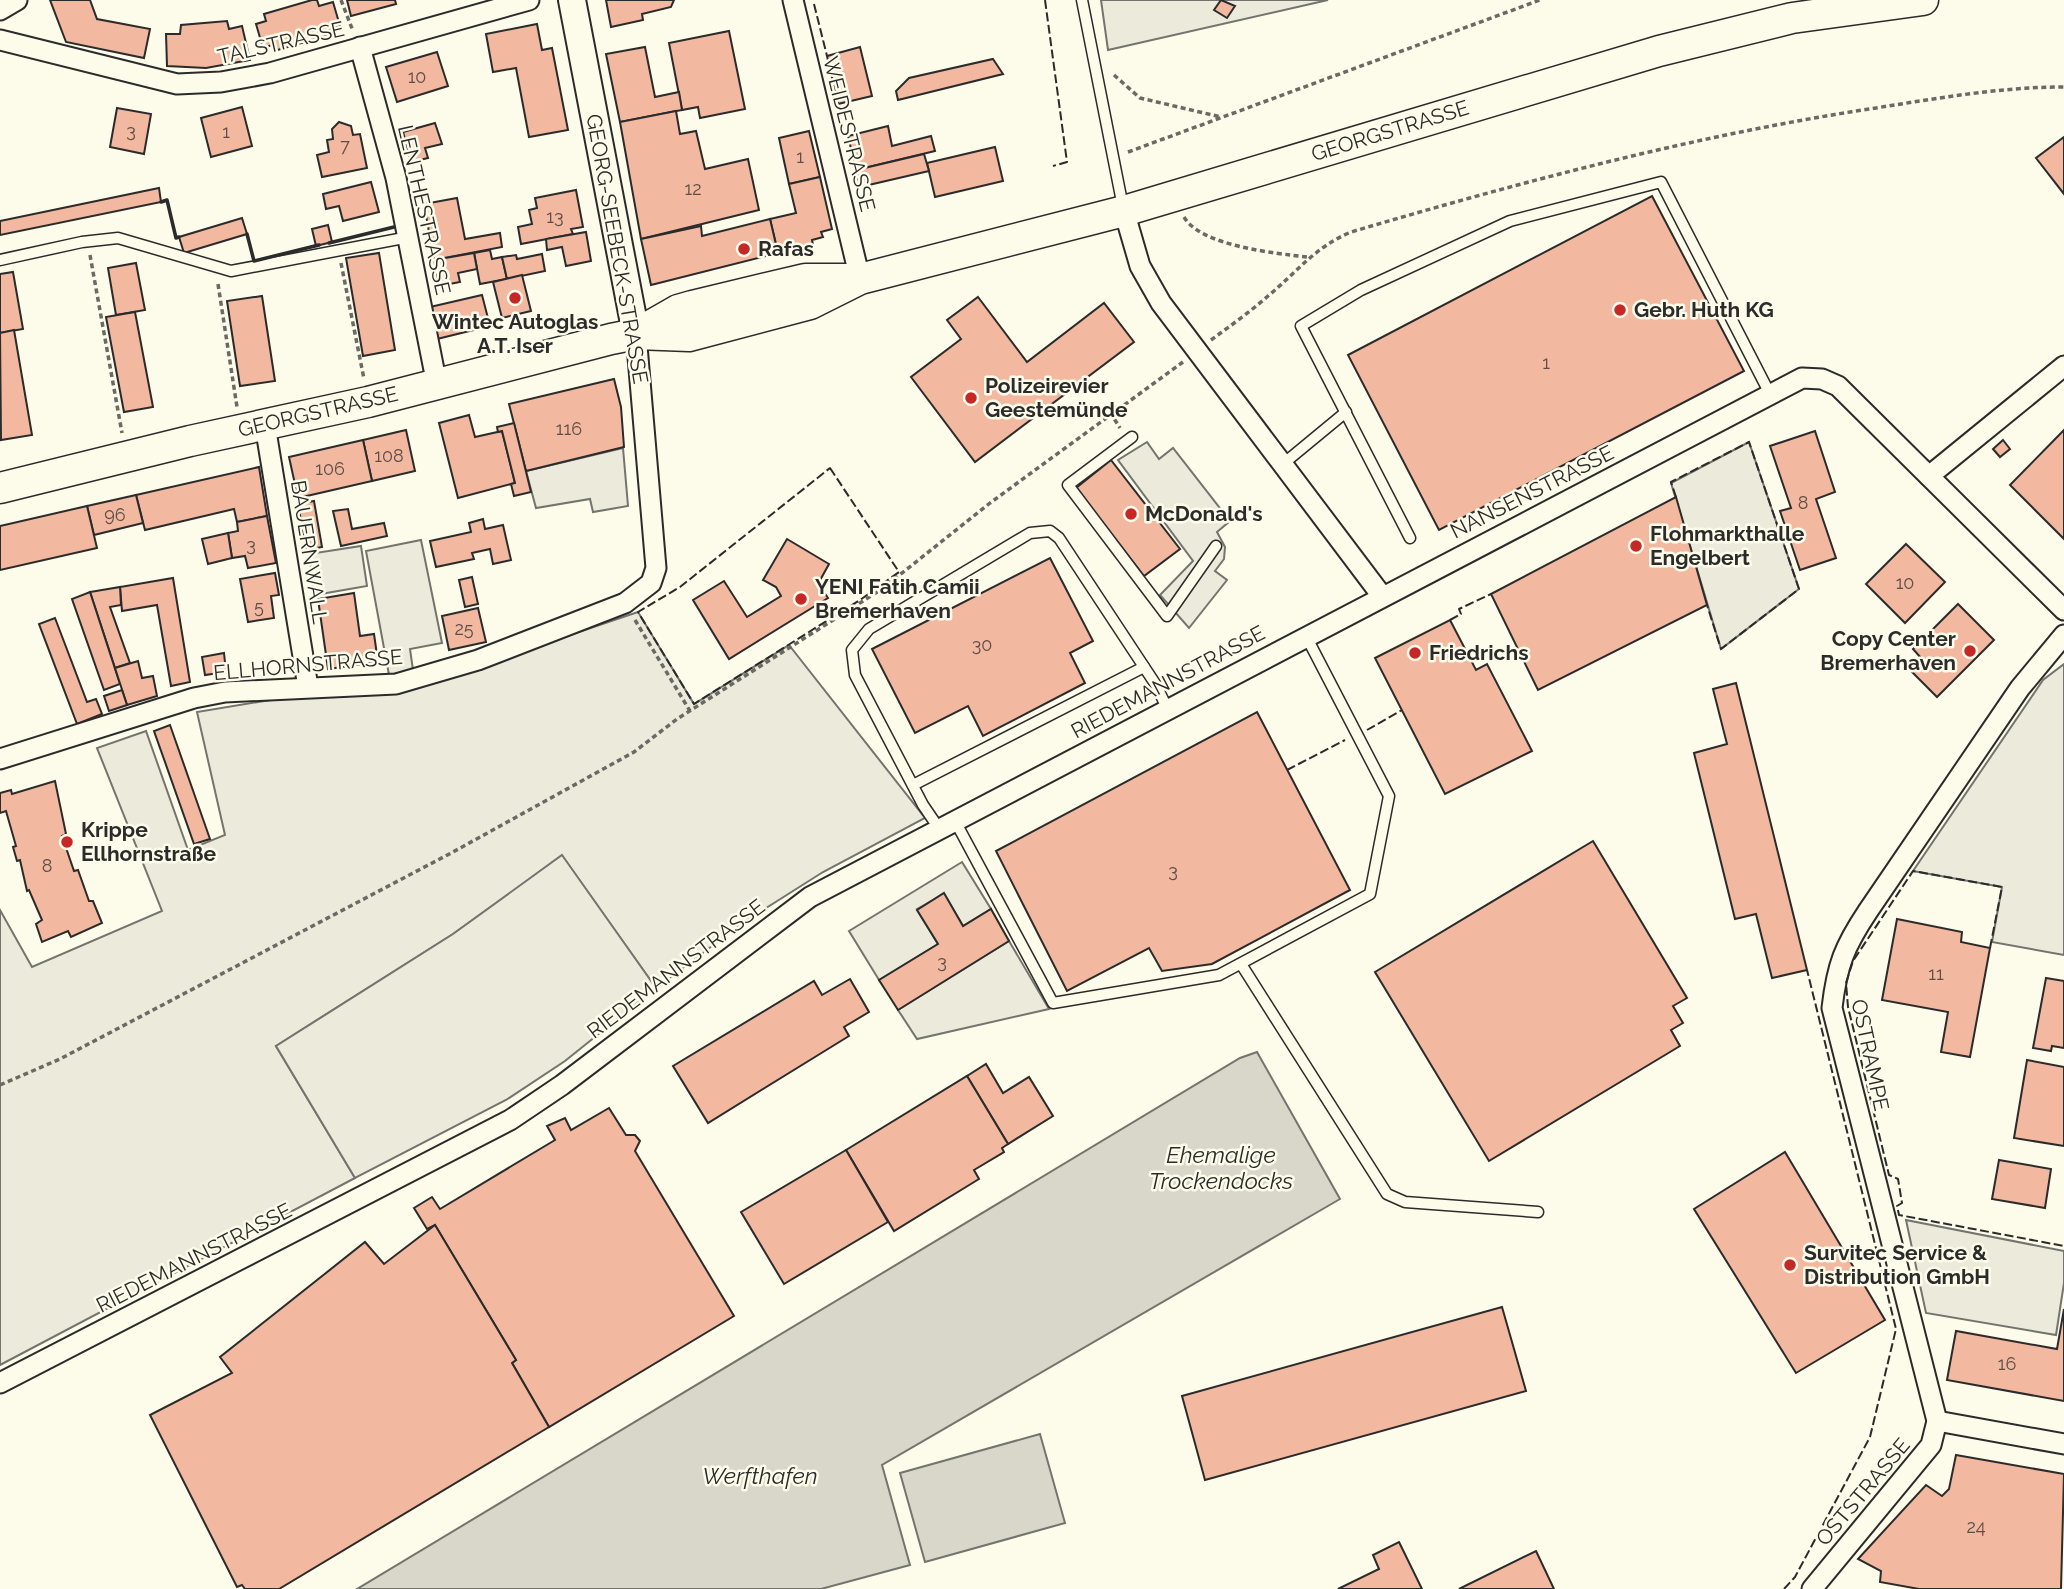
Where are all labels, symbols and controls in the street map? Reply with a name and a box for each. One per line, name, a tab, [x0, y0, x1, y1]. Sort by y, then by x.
street label: TALSTRASSE	[215, 16, 347, 69]
street label: WEIDESTRASSE	[818, 54, 881, 214]
house number: 10	[408, 66, 426, 87]
street label: GEORGSTRASSE	[1308, 95, 1472, 166]
street label: GEORG-SEEBECK-STRASSE	[581, 112, 654, 386]
house number: 3	[126, 120, 136, 141]
house number: 1	[222, 121, 230, 142]
street label: LENTHESTRASSE	[393, 122, 456, 297]
house number: 7	[340, 135, 350, 156]
house number: 1	[796, 146, 804, 167]
house number: 12	[684, 178, 702, 199]
house number: 13	[546, 206, 564, 227]
place label: Rafas	[758, 236, 814, 261]
marker: Rafas	[736, 241, 752, 257]
marker: Wintec Autoglas A.T. Iser	[507, 290, 523, 306]
place label: Gebr. Huth KG	[1634, 297, 1774, 322]
marker: Gebr. Huth KG	[1612, 302, 1628, 318]
place label: Wintec Autoglas A.T. Iser	[432, 309, 598, 358]
house number: 1	[1542, 352, 1550, 373]
place label: Polizeirevier Geestemünde	[985, 373, 1128, 422]
street label: GEORGSTRASSE	[235, 381, 400, 442]
marker: Polizeirevier Geestemünde	[963, 390, 979, 406]
house number: 116	[556, 418, 582, 439]
street label: NANSENSTRASSE	[1446, 440, 1618, 544]
house number: 108	[374, 445, 404, 466]
house number: 106	[315, 458, 345, 479]
street label: BAUERNWALL	[286, 478, 333, 626]
house number: 8	[1798, 492, 1808, 513]
place label: McDonald's	[1145, 501, 1263, 526]
house number: 96	[104, 504, 126, 525]
marker: McDonald's	[1123, 506, 1139, 522]
place label: Flohmarkthalle Engelbert	[1650, 521, 1805, 570]
house number: 3	[246, 534, 256, 555]
marker: Flohmarkthalle Engelbert	[1628, 538, 1644, 554]
house number: 10	[1896, 572, 1914, 593]
place label: YENI Fatih Camii Bremerhaven	[815, 574, 980, 623]
marker: YENI Fatih Camii Bremerhaven	[793, 591, 809, 607]
house number: 5	[254, 596, 264, 617]
house number: 25	[454, 618, 474, 639]
street label: RIEDEMANNSTRASSE	[1067, 620, 1269, 743]
place label: Copy Center Bremerhaven	[1820, 626, 1956, 675]
house number: 30	[972, 634, 992, 655]
place label: Friedrichs	[1429, 640, 1529, 665]
marker: Copy Center Bremerhaven	[1962, 643, 1978, 659]
street label: ELLHORNSTRASSE	[212, 644, 404, 685]
marker: Friedrichs	[1407, 645, 1423, 661]
place label: Krippe Ellhornstraße	[81, 817, 216, 866]
marker: Krippe Ellhornstraße	[59, 834, 75, 850]
house number: 8	[42, 855, 52, 876]
house number: 3	[1168, 860, 1178, 881]
street label: RIEDEMANNSTRASSE	[582, 894, 769, 1044]
house number: 3	[937, 951, 947, 972]
house number: 11	[1928, 963, 1944, 984]
street label: OSTRAMPE	[1846, 997, 1895, 1113]
water label: Ehemalige Trockendocks	[1149, 1141, 1293, 1194]
street label: RIEDEMANNSTRASSE	[92, 1197, 296, 1318]
place label: Survitec Service & Distribution GmbH	[1804, 1240, 1990, 1289]
marker: Survitec Service & Distribution GmbH	[1782, 1257, 1798, 1273]
house number: 16	[1998, 1353, 2016, 1374]
street label: OSTSTRASSE	[1810, 1433, 1915, 1551]
water label: Werfthafen	[702, 1462, 818, 1489]
house number: 24	[1966, 1516, 1986, 1537]

